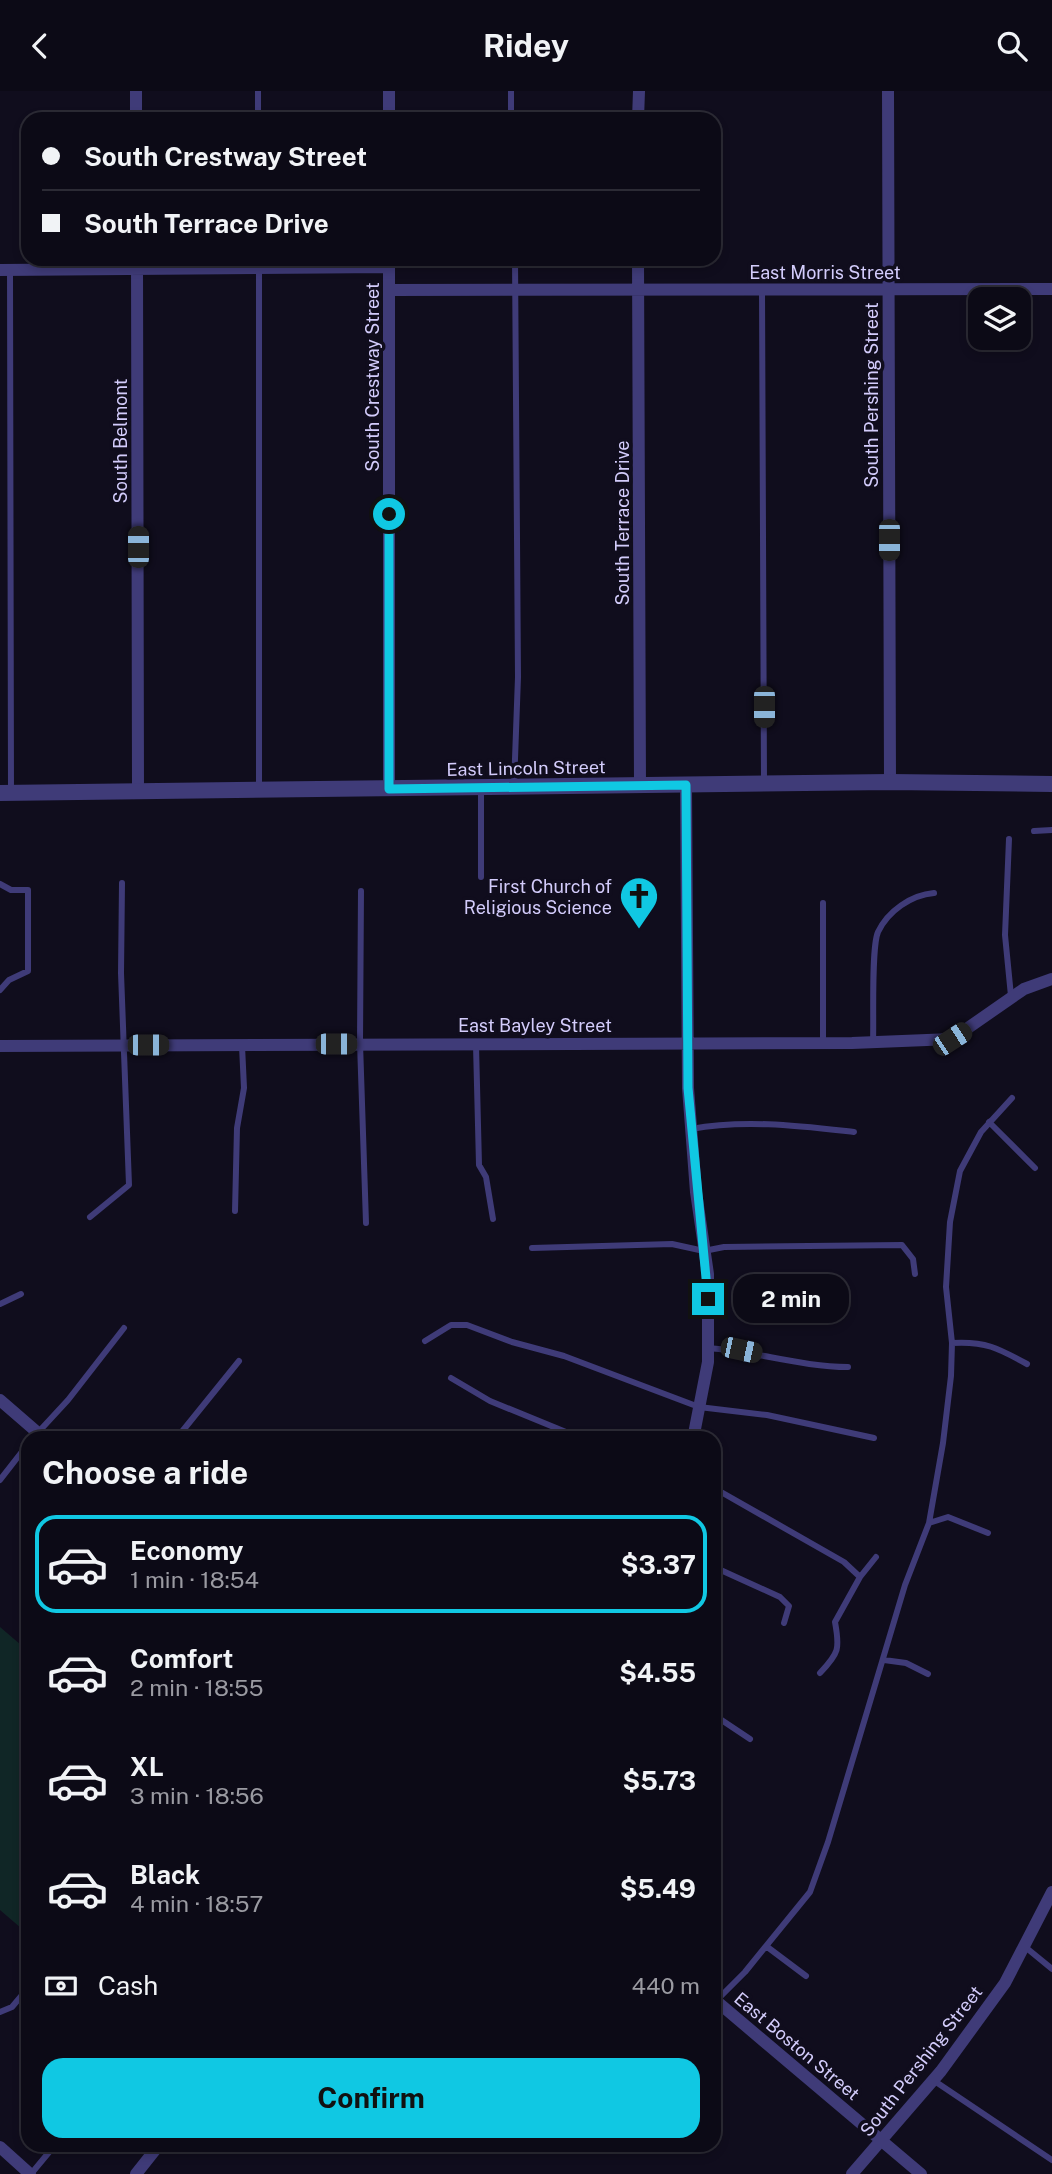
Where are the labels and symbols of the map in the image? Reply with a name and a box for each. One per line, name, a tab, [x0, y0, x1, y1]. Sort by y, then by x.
street label: East Morris Street	[749, 262, 901, 283]
street label: South Crestway Street	[362, 282, 383, 472]
street label: South Pershing Street	[861, 302, 882, 488]
street label: South Belmont	[110, 379, 131, 503]
street label: South Terrace Drive	[612, 441, 633, 606]
route start	[373, 498, 405, 530]
car	[879, 519, 900, 561]
car	[128, 526, 149, 568]
car	[754, 686, 775, 728]
street label: East Lincoln Street	[446, 756, 606, 780]
church icon: First Church of Religious Science	[618, 875, 660, 930]
place label: First Church of Religious Science	[464, 876, 612, 918]
street label: East Bayley Street	[458, 1015, 612, 1036]
car	[929, 1019, 976, 1059]
car	[316, 1034, 358, 1055]
car	[128, 1035, 170, 1056]
callout: 2 min	[732, 1275, 848, 1323]
route end	[692, 1283, 724, 1315]
car	[719, 1335, 764, 1365]
street label: South Pershing Street	[856, 1981, 986, 2141]
street label: East Boston Street	[730, 1988, 864, 2104]

